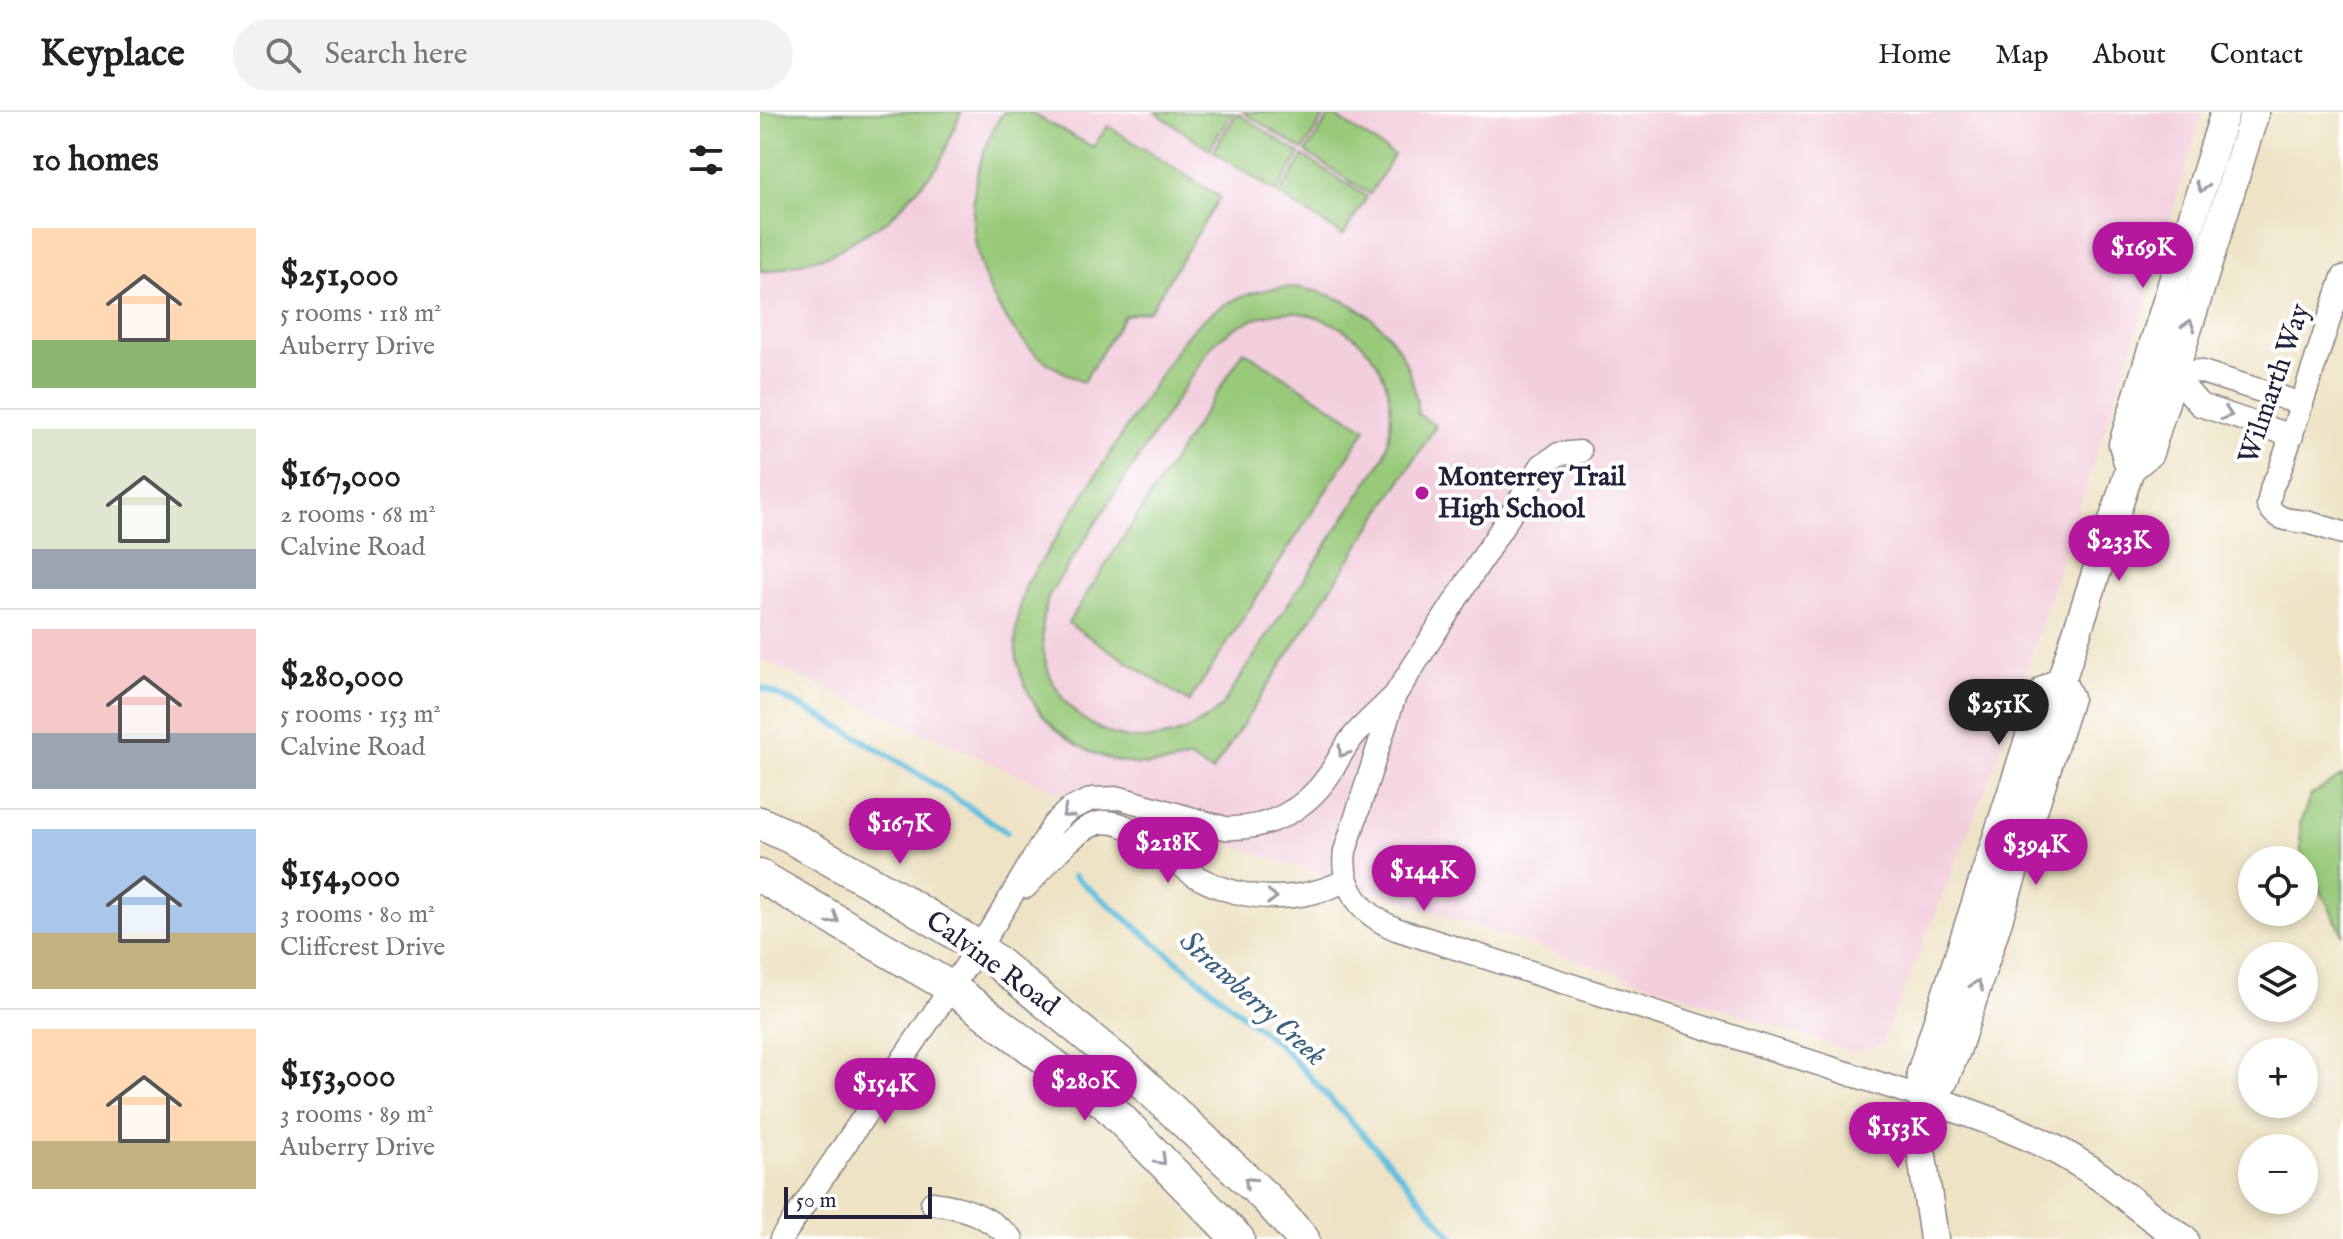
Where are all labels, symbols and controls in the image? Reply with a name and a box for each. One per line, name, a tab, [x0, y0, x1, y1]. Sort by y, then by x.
search box	[233, 19, 793, 91]
text: Keyplace	[40, 31, 185, 79]
icon: search	[261, 33, 305, 77]
text: Search here	[325, 36, 468, 74]
text: Home	[1878, 38, 1951, 73]
text: Map	[1995, 38, 2049, 73]
text: About	[2093, 38, 2166, 73]
text: Contact	[2210, 38, 2303, 73]
icon: filters	[684, 138, 728, 182]
text: 10 homes	[32, 139, 159, 182]
one-way arrow	[2195, 179, 2211, 193]
pin: $169K	[2087, 222, 2199, 290]
text: $169K	[2110, 231, 2176, 264]
text: $251,000	[280, 254, 399, 297]
icon: home	[96, 260, 192, 356]
text: 5 rooms · 118 m²	[280, 297, 442, 330]
street label: Wilmarth Way	[2231, 299, 2319, 469]
one-way arrow	[2180, 319, 2196, 333]
text: Auberry Drive	[280, 330, 435, 363]
one-way arrow	[2219, 405, 2233, 421]
text: $167,000	[280, 455, 401, 498]
place label: Monterrey Trail High School	[1438, 460, 1627, 527]
icon: home	[96, 461, 192, 557]
marker: Monterrey Trail High School	[1413, 484, 1431, 502]
text: 2 rooms · 68 m²	[280, 498, 436, 531]
pin: $233K	[2063, 515, 2175, 583]
text: $233K	[2087, 524, 2151, 557]
text: Calvine Road	[280, 531, 425, 564]
text: $280,000	[280, 655, 404, 698]
icon: home	[96, 661, 192, 757]
pin: $251K	[1943, 679, 2055, 747]
text: $251K	[1967, 688, 2031, 721]
text: 5 rooms · 153 m²	[280, 698, 441, 731]
text: Calvine Road	[280, 731, 425, 764]
one-way arrow	[1338, 744, 1353, 758]
pin: $167K	[844, 798, 956, 866]
one-way arrow	[1062, 803, 1076, 818]
text: $167K	[867, 807, 933, 840]
pin: $218K	[1112, 817, 1224, 885]
pin: $394K	[1980, 819, 2092, 887]
text: $218K	[1135, 826, 1201, 859]
text: $394K	[2003, 828, 2069, 861]
pin: $144K	[1368, 845, 1480, 913]
map controls	[2238, 846, 2318, 1214]
button: locate	[2238, 846, 2318, 926]
text: $144K	[1390, 854, 1458, 887]
text: $154,000	[280, 855, 400, 898]
icon: home	[96, 861, 192, 957]
one-way arrow	[1266, 888, 1279, 905]
text: 3 rooms · 80 m²	[280, 898, 435, 931]
street label: Calvine Road	[918, 904, 1066, 1024]
one-way arrow	[825, 909, 840, 925]
water label: Strawberry Creek	[1171, 923, 1333, 1075]
text: Cliffcrest Drive	[280, 931, 445, 964]
button: layers	[2238, 942, 2318, 1022]
one-way arrow	[1967, 979, 1983, 993]
button: +	[2238, 1038, 2318, 1118]
text: $153,000	[280, 1055, 396, 1098]
pin: $280K	[1029, 1055, 1141, 1123]
pin: $154K	[829, 1058, 941, 1126]
icon: home	[96, 1061, 192, 1157]
text: $280K	[1051, 1064, 1119, 1097]
text: $154K	[853, 1067, 917, 1100]
text: 3 rooms · 89 m²	[280, 1098, 434, 1131]
pin: $153K	[1842, 1102, 1954, 1170]
text: $153K	[1867, 1111, 1929, 1144]
text: Auberry Drive	[280, 1131, 435, 1164]
button: −	[2238, 1134, 2318, 1214]
one-way arrow	[1152, 1151, 1166, 1165]
one-way arrow	[1244, 1177, 1258, 1192]
scale bar	[784, 1183, 932, 1219]
text: 50 m	[796, 1187, 837, 1215]

